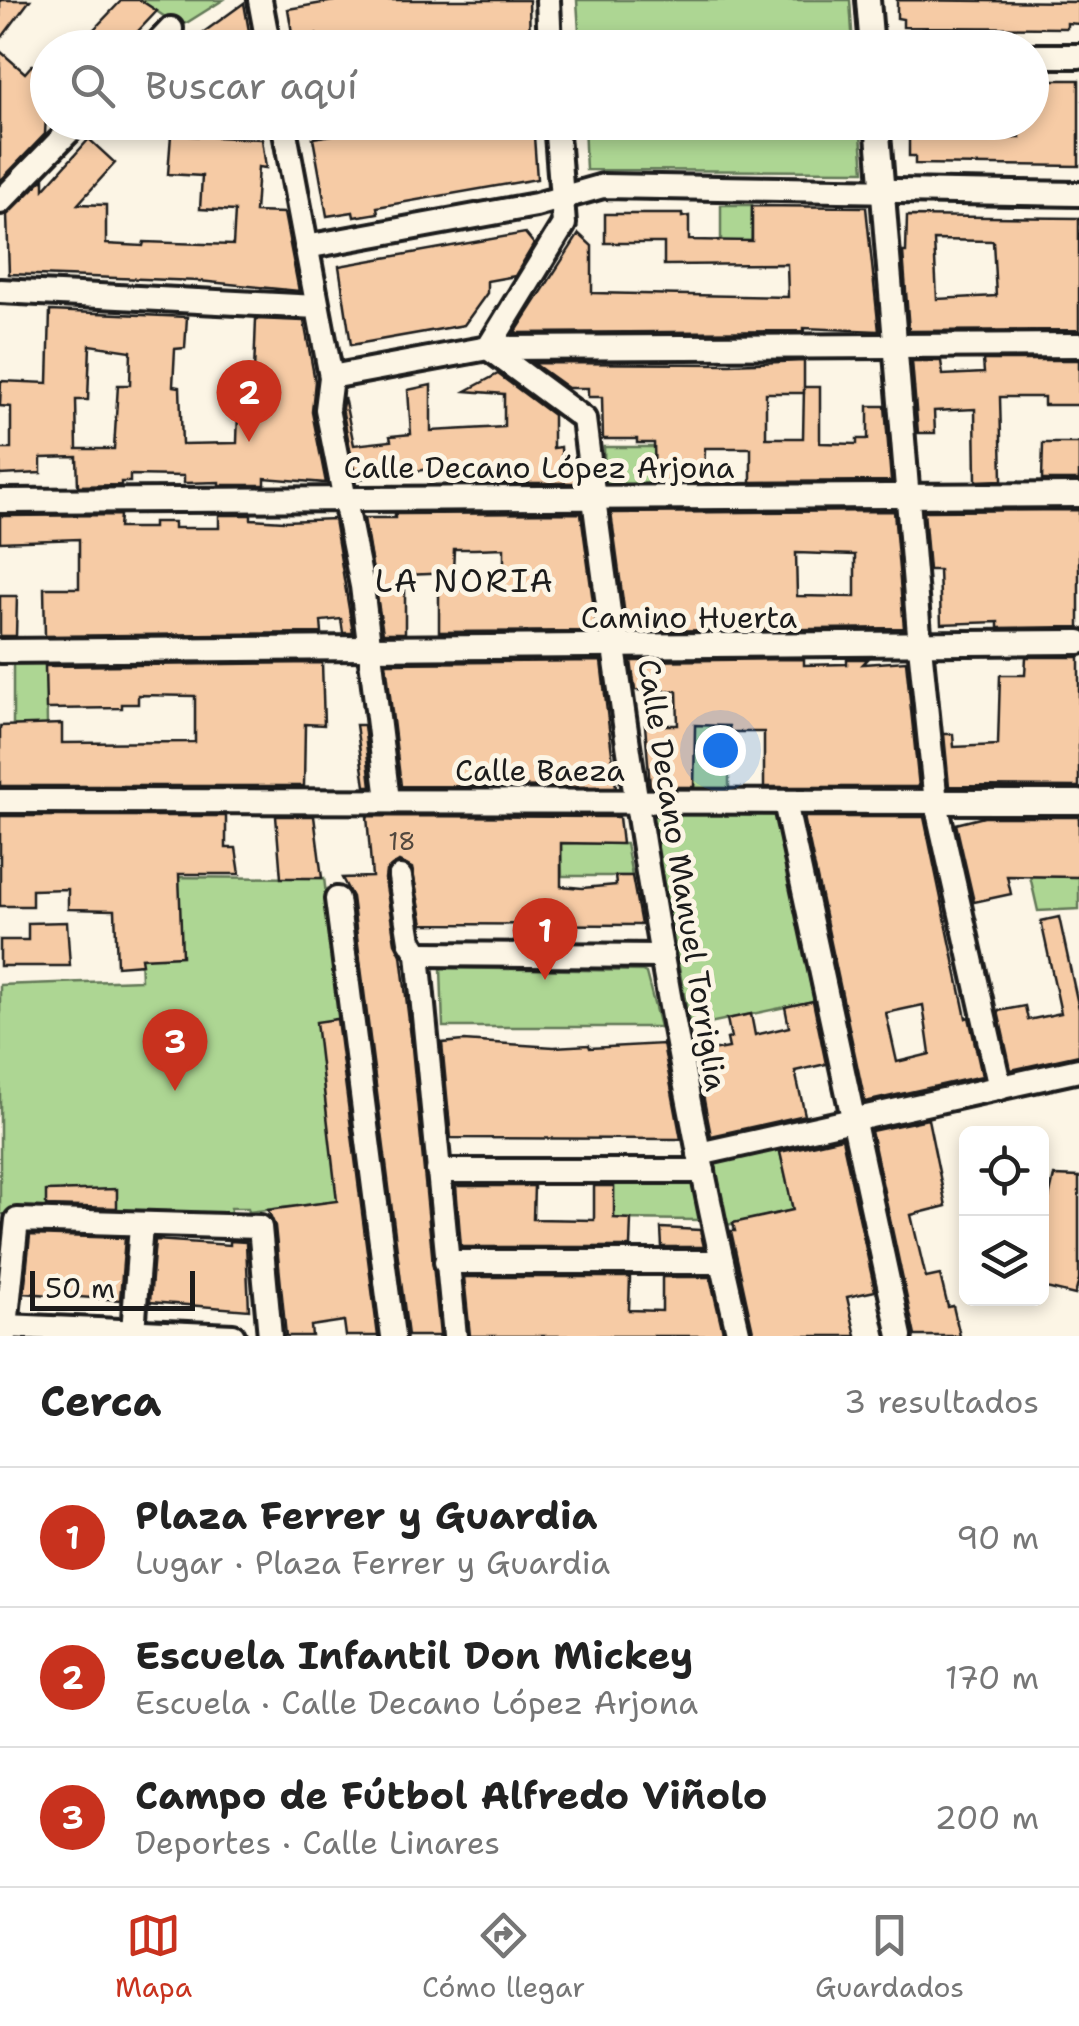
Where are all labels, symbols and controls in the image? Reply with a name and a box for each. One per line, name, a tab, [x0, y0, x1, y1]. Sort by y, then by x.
search box	[30, 30, 1049, 140]
icon: search	[65, 58, 120, 113]
text: Buscar aquí	[145, 60, 358, 111]
pin: 2	[216, 360, 282, 442]
street label: Calle Decano López Arjona	[344, 447, 735, 488]
district label: LA NORIA	[375, 559, 555, 602]
street label: Camino Huerta	[581, 597, 798, 638]
street label: Calle Decano Manuel Torriglia	[628, 656, 737, 1094]
your location	[695, 725, 746, 776]
street label: Calle Baeza	[455, 750, 625, 791]
house number: 18	[388, 824, 416, 858]
pin: 1	[512, 898, 578, 980]
pin: 3	[142, 1008, 208, 1091]
map controls	[959, 1126, 1049, 1306]
button: locate	[959, 1126, 1049, 1216]
button: layers	[959, 1216, 1049, 1306]
scale bar	[30, 1266, 195, 1310]
text: 50 m	[45, 1269, 115, 1307]
text: Cerca	[40, 1373, 161, 1429]
text: 3 resultados	[844, 1380, 1039, 1423]
text: Plaza Ferrer y Guardia	[135, 1490, 598, 1541]
text: 1	[65, 1516, 80, 1559]
text: 90 m	[956, 1516, 1039, 1559]
text: Lugar · Plaza Ferrer y Guardia	[135, 1541, 610, 1584]
text: Escuela Infantil Don Mickey	[135, 1630, 693, 1681]
text: 2	[61, 1656, 84, 1699]
text: 170 m	[945, 1656, 1039, 1699]
text: Escuela · Calle Decano López Arjona	[135, 1681, 698, 1724]
text: Campo de Fútbol Alfredo Viñolo	[135, 1770, 767, 1821]
text: 3	[61, 1796, 84, 1839]
text: 200 m	[935, 1796, 1039, 1839]
text: Deportes · Calle Linares	[135, 1821, 500, 1864]
tab: Mapa	[115, 1908, 192, 2006]
tab: Cómo llegar	[422, 1908, 585, 2006]
tab: Guardados	[815, 1908, 964, 2006]

